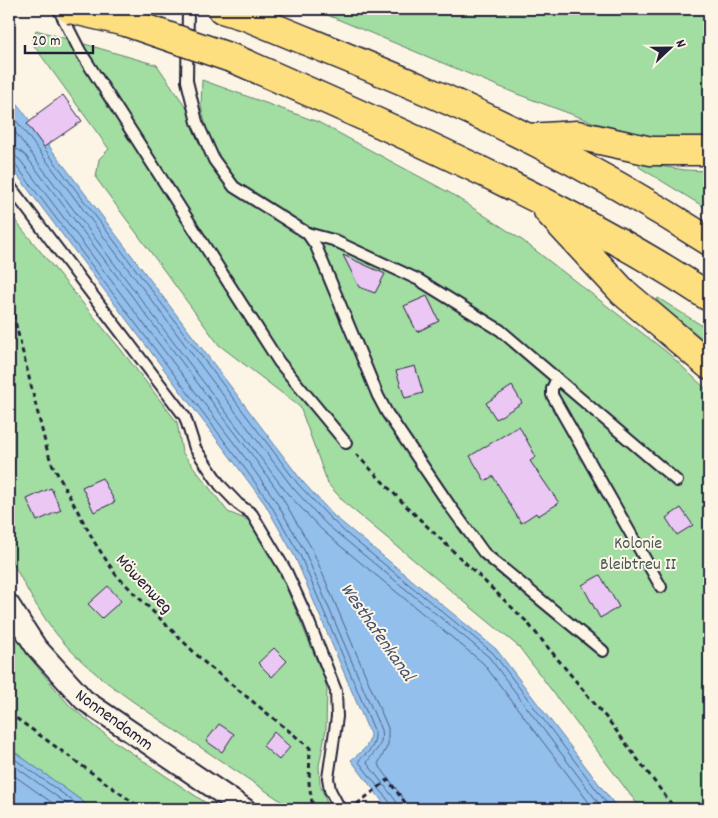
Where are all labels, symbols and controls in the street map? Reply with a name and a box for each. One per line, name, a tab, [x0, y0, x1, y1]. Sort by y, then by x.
scale bar	[25, 22, 92, 54]
north arrow	[646, 22, 696, 72]
text: 20 m	[32, 31, 60, 53]
text: N	[670, 37, 691, 51]
park label: Kolonie Bleibtreu II	[600, 532, 676, 578]
street label: Möwenweg	[109, 549, 178, 620]
water label: Westhafenkanal	[332, 578, 421, 689]
street label: Nonnendamm	[69, 684, 158, 758]

